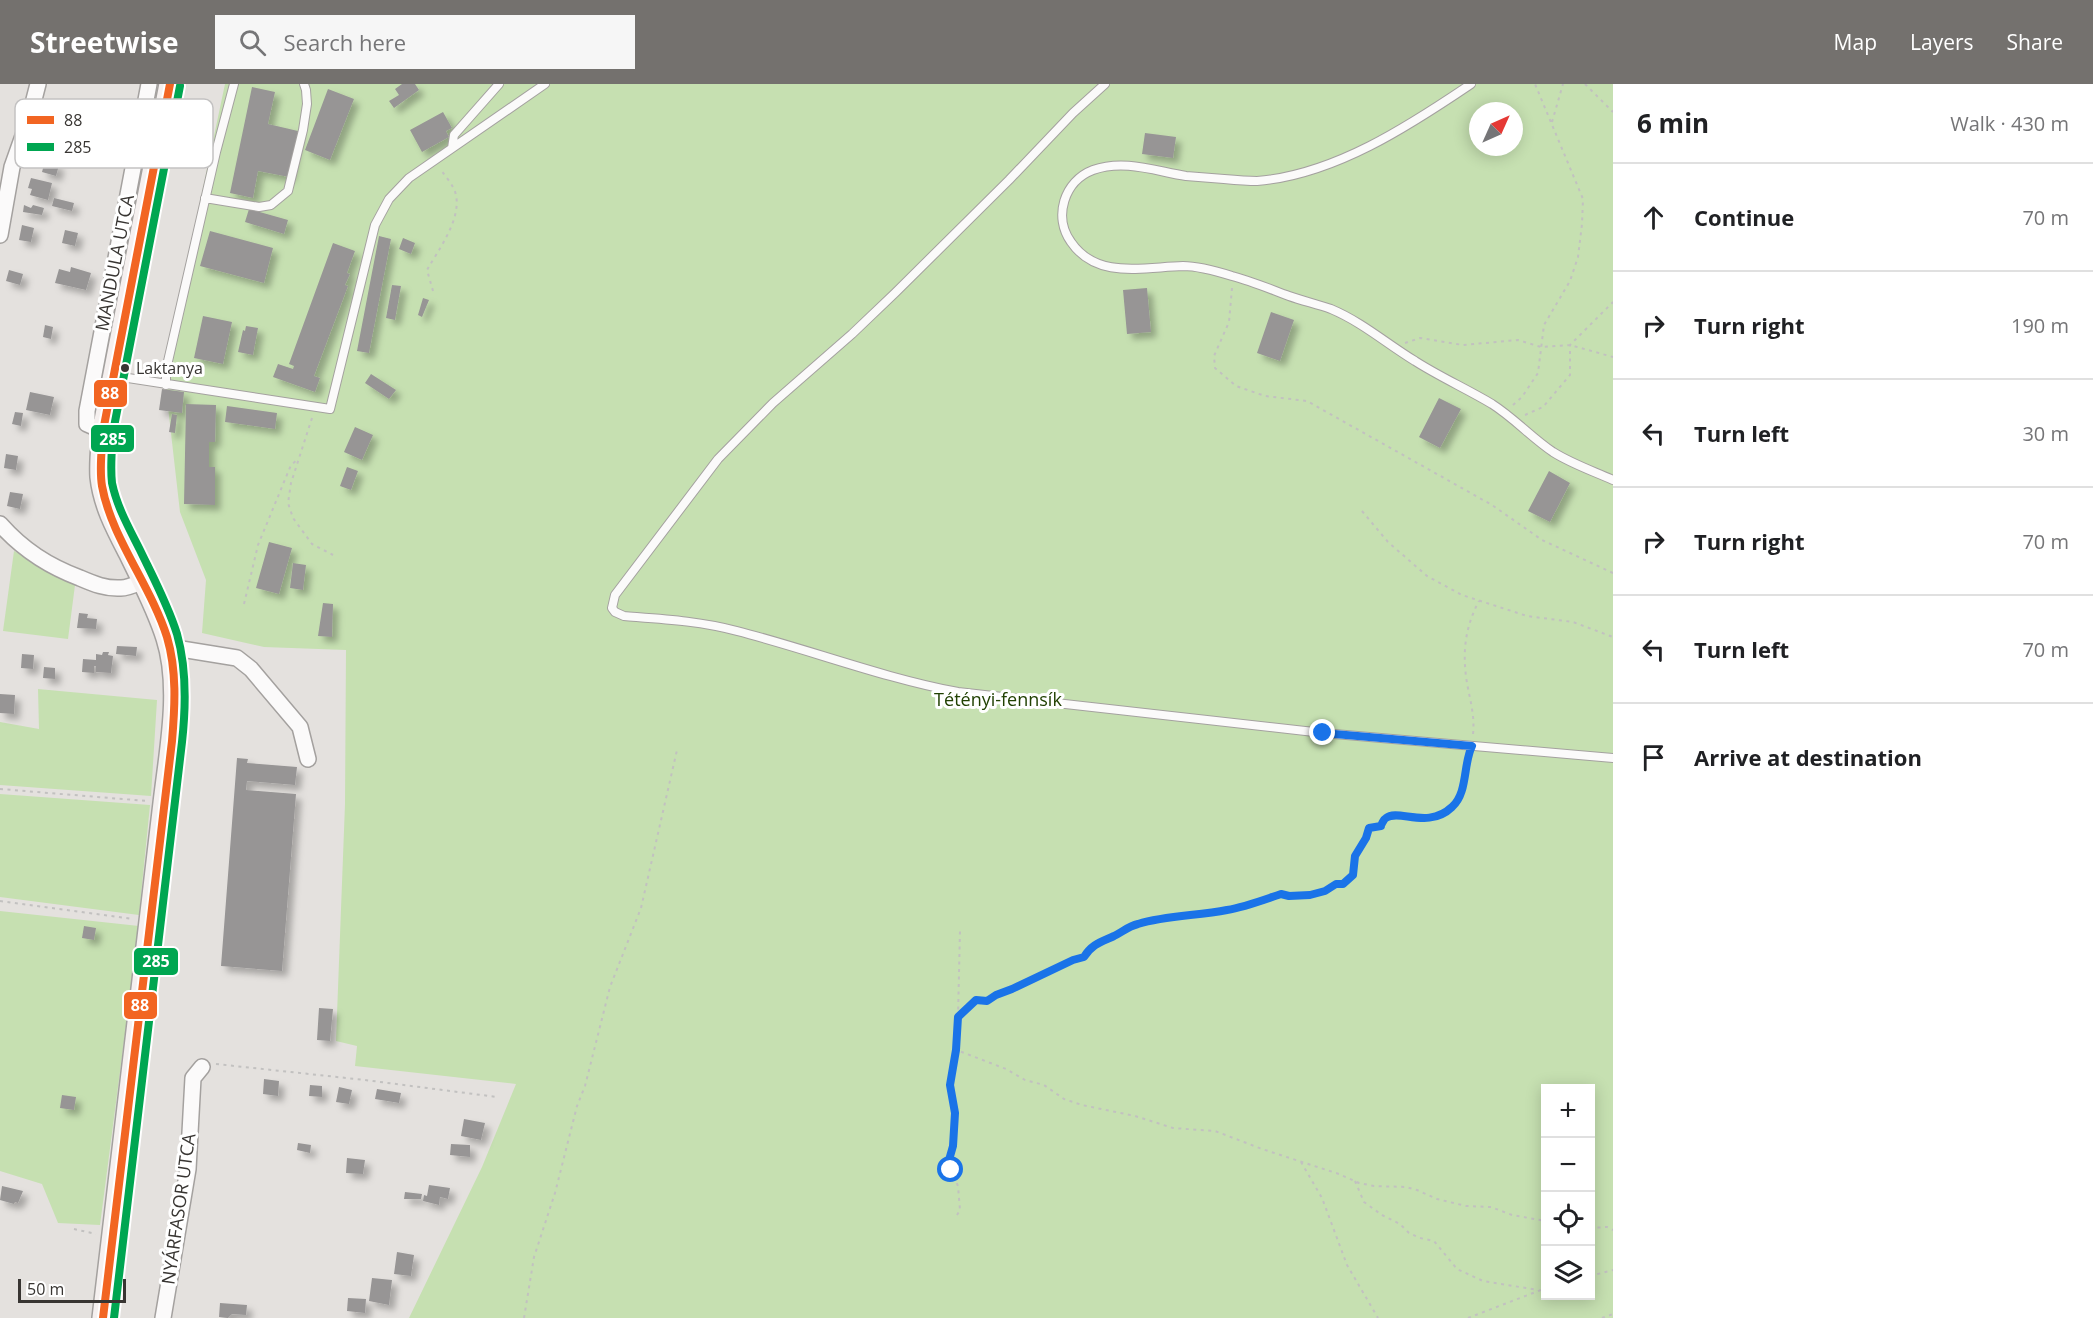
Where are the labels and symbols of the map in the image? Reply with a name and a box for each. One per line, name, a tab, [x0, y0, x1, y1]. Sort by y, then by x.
legend	[15, 99, 213, 168]
north arrow	[1469, 102, 1523, 156]
text: 88	[64, 109, 82, 131]
text: 285	[64, 136, 91, 158]
street label: MANDULA UTCA	[89, 192, 139, 333]
place label: Laktanya	[136, 357, 203, 379]
marker: Laktanya	[119, 362, 131, 374]
line badge: 88	[93, 379, 128, 408]
text: 88	[101, 382, 119, 404]
line badge: 285	[90, 424, 135, 453]
text: 285	[99, 428, 127, 450]
park label: Tétényi-fennsík	[934, 687, 1062, 711]
route end	[1309, 719, 1335, 745]
line badge: 285	[133, 947, 179, 976]
text: 285	[142, 950, 170, 972]
line badge: 88	[123, 991, 158, 1020]
text: 88	[131, 994, 149, 1016]
street label: NYÁRFASOR UTCA	[156, 1131, 201, 1286]
route start	[937, 1156, 963, 1182]
scale bar	[18, 1276, 126, 1304]

